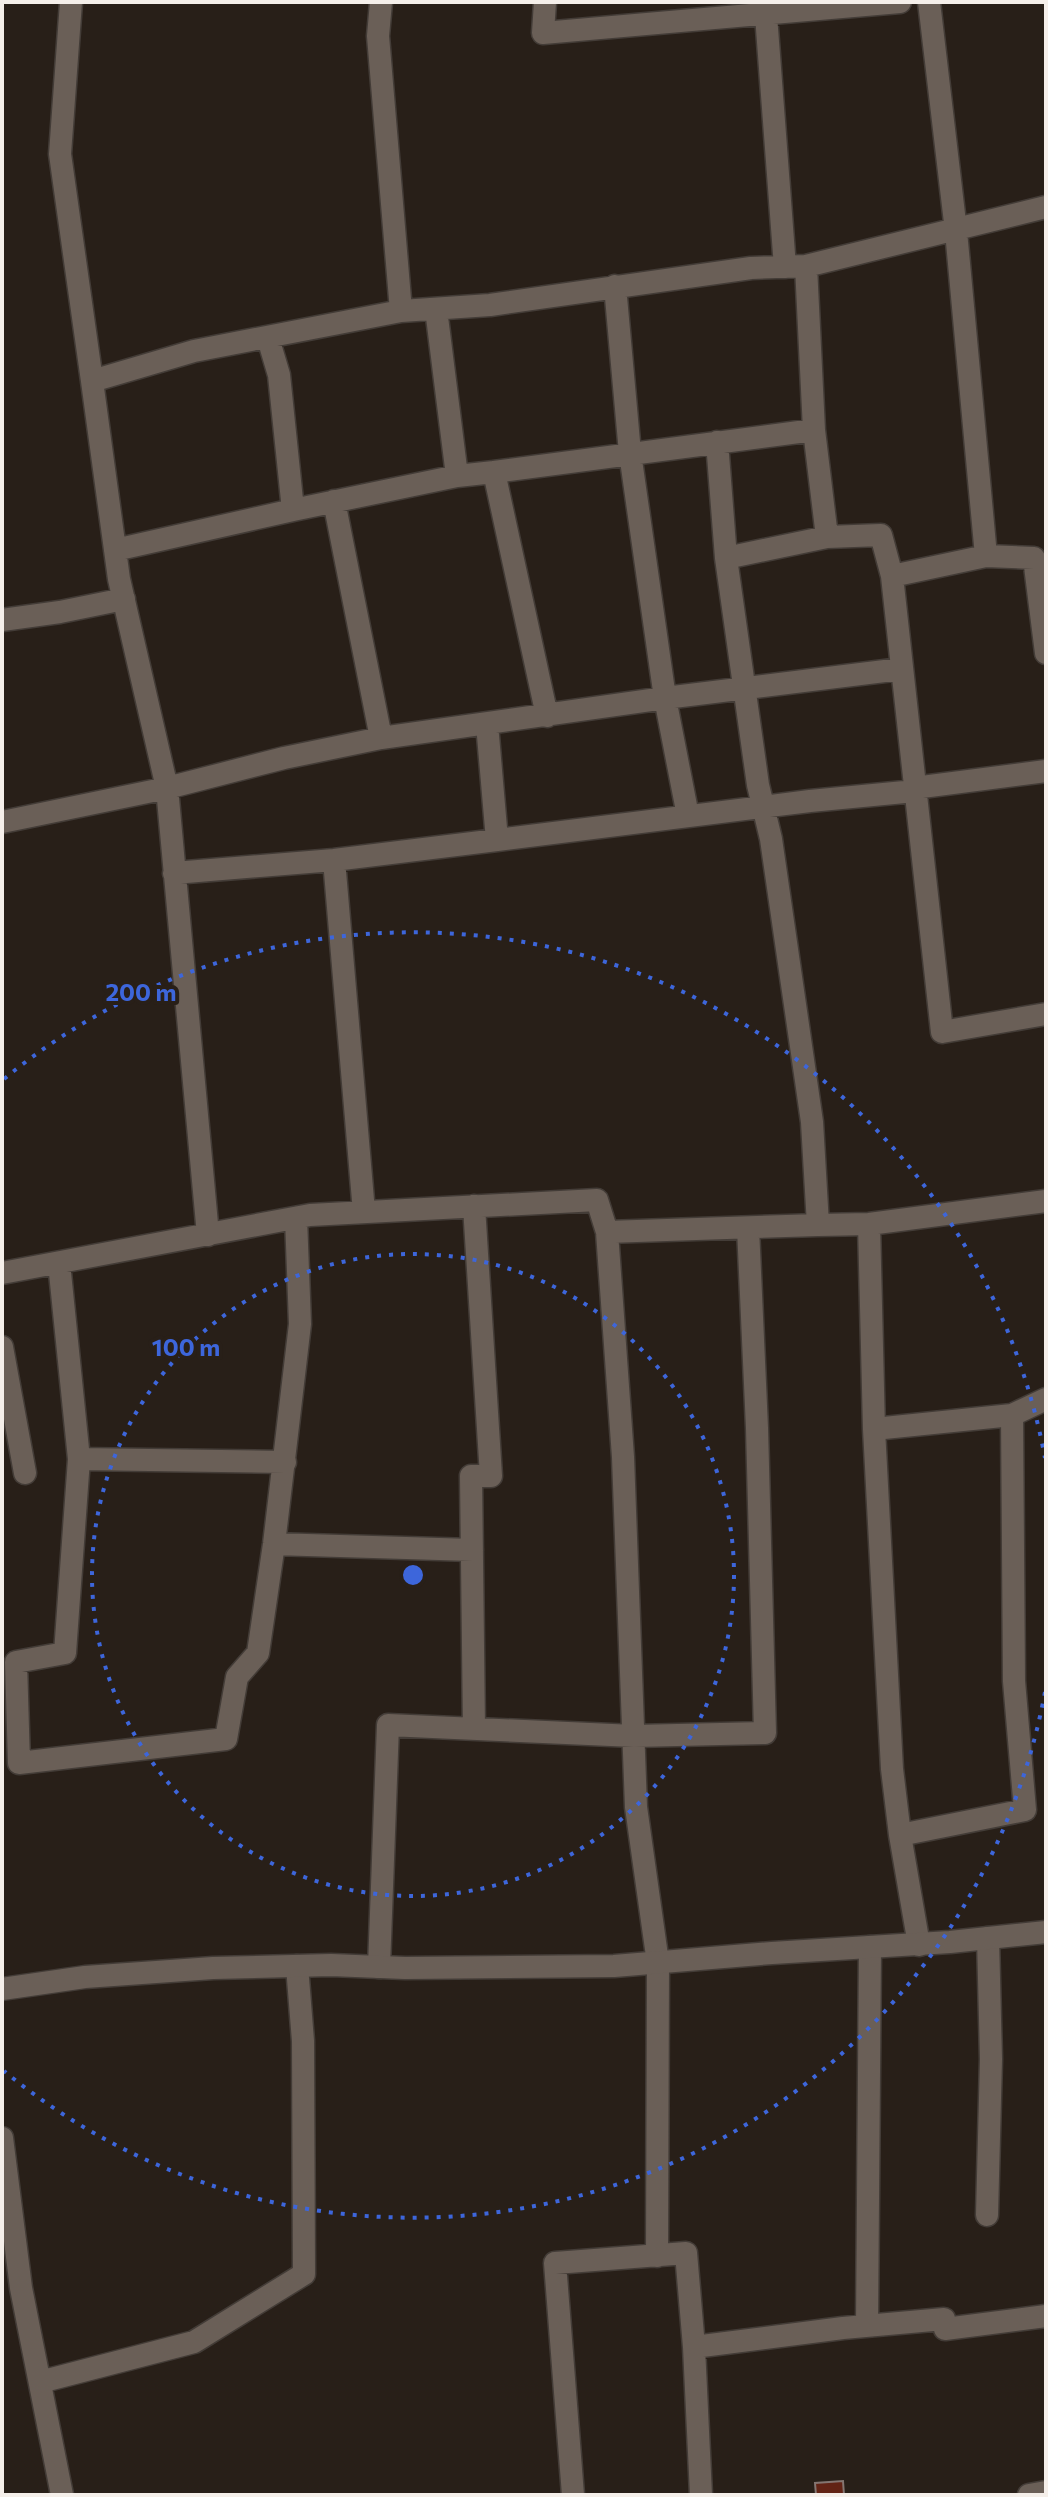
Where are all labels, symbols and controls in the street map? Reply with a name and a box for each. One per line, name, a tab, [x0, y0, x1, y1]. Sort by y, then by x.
text: 200 m	[106, 977, 176, 1006]
text: 100 m	[152, 1332, 220, 1361]
centre of rings	[399, 1561, 427, 1589]

